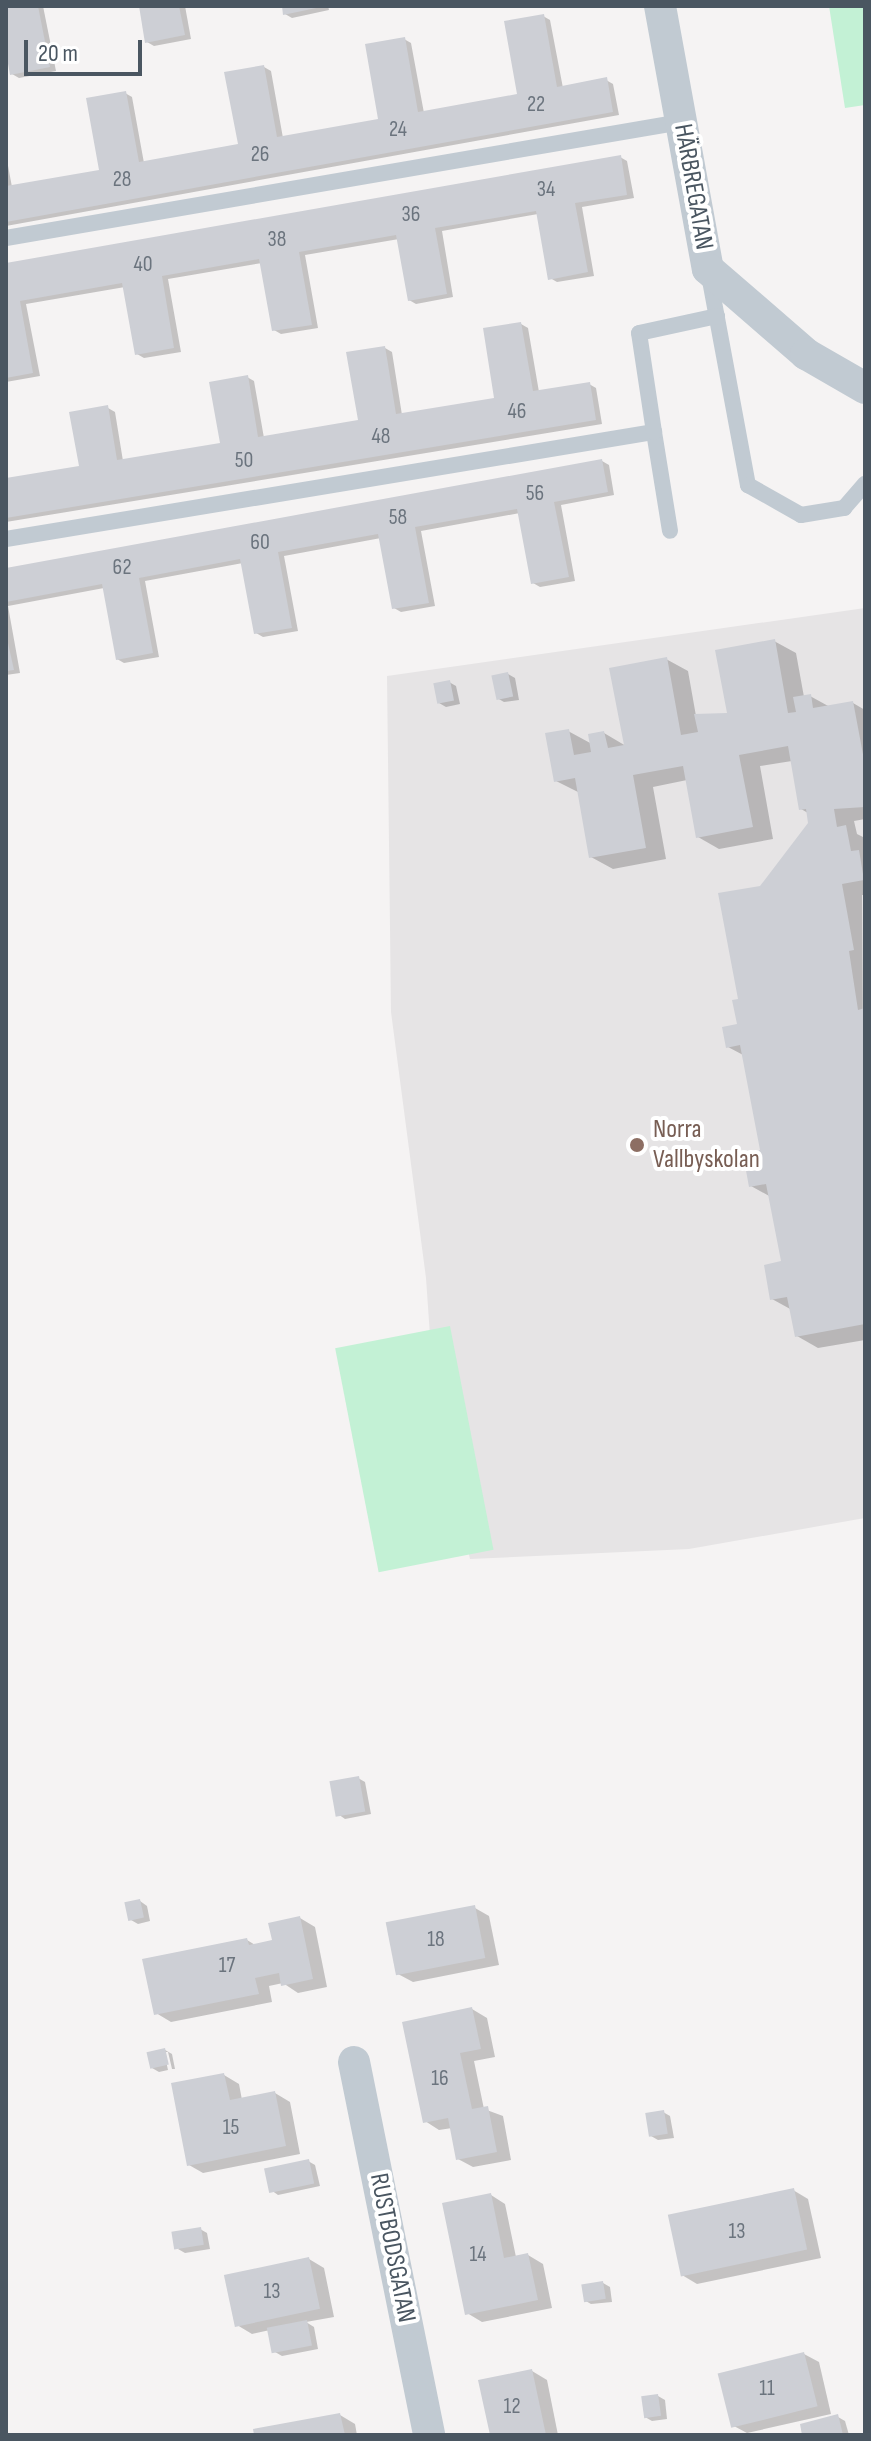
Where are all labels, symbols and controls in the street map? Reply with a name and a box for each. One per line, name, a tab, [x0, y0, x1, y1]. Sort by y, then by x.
scale bar	[28, 24, 146, 74]
text: 20 m	[38, 39, 78, 68]
house number: 22	[527, 92, 545, 118]
house number: 24	[389, 117, 407, 143]
street label: HÄRBREGATAN	[667, 122, 719, 252]
house number: 26	[251, 142, 269, 168]
house number: 28	[113, 167, 131, 193]
house number: 34	[537, 177, 555, 203]
house number: 36	[402, 202, 420, 228]
house number: 38	[268, 227, 286, 253]
house number: 40	[133, 252, 153, 278]
house number: 46	[508, 399, 526, 425]
house number: 48	[372, 424, 390, 450]
house number: 50	[235, 448, 253, 474]
house number: 56	[526, 481, 544, 507]
house number: 58	[389, 505, 407, 531]
house number: 60	[250, 530, 270, 556]
house number: 62	[113, 555, 131, 581]
place label: Norra Vallbyskolan	[653, 1114, 760, 1176]
marker: Norra Vallbyskolan	[628, 1136, 646, 1154]
house number: 18	[427, 1927, 445, 1953]
house number: 17	[219, 1953, 235, 1979]
house number: 16	[431, 2066, 449, 2092]
house number: 15	[223, 2115, 239, 2141]
street label: RUSTBODSGATAN	[362, 2171, 422, 2325]
house number: 13	[729, 2219, 745, 2245]
house number: 14	[470, 2242, 486, 2268]
house number: 13	[264, 2279, 280, 2305]
house number: 11	[759, 2376, 775, 2402]
house number: 12	[503, 2394, 521, 2420]

